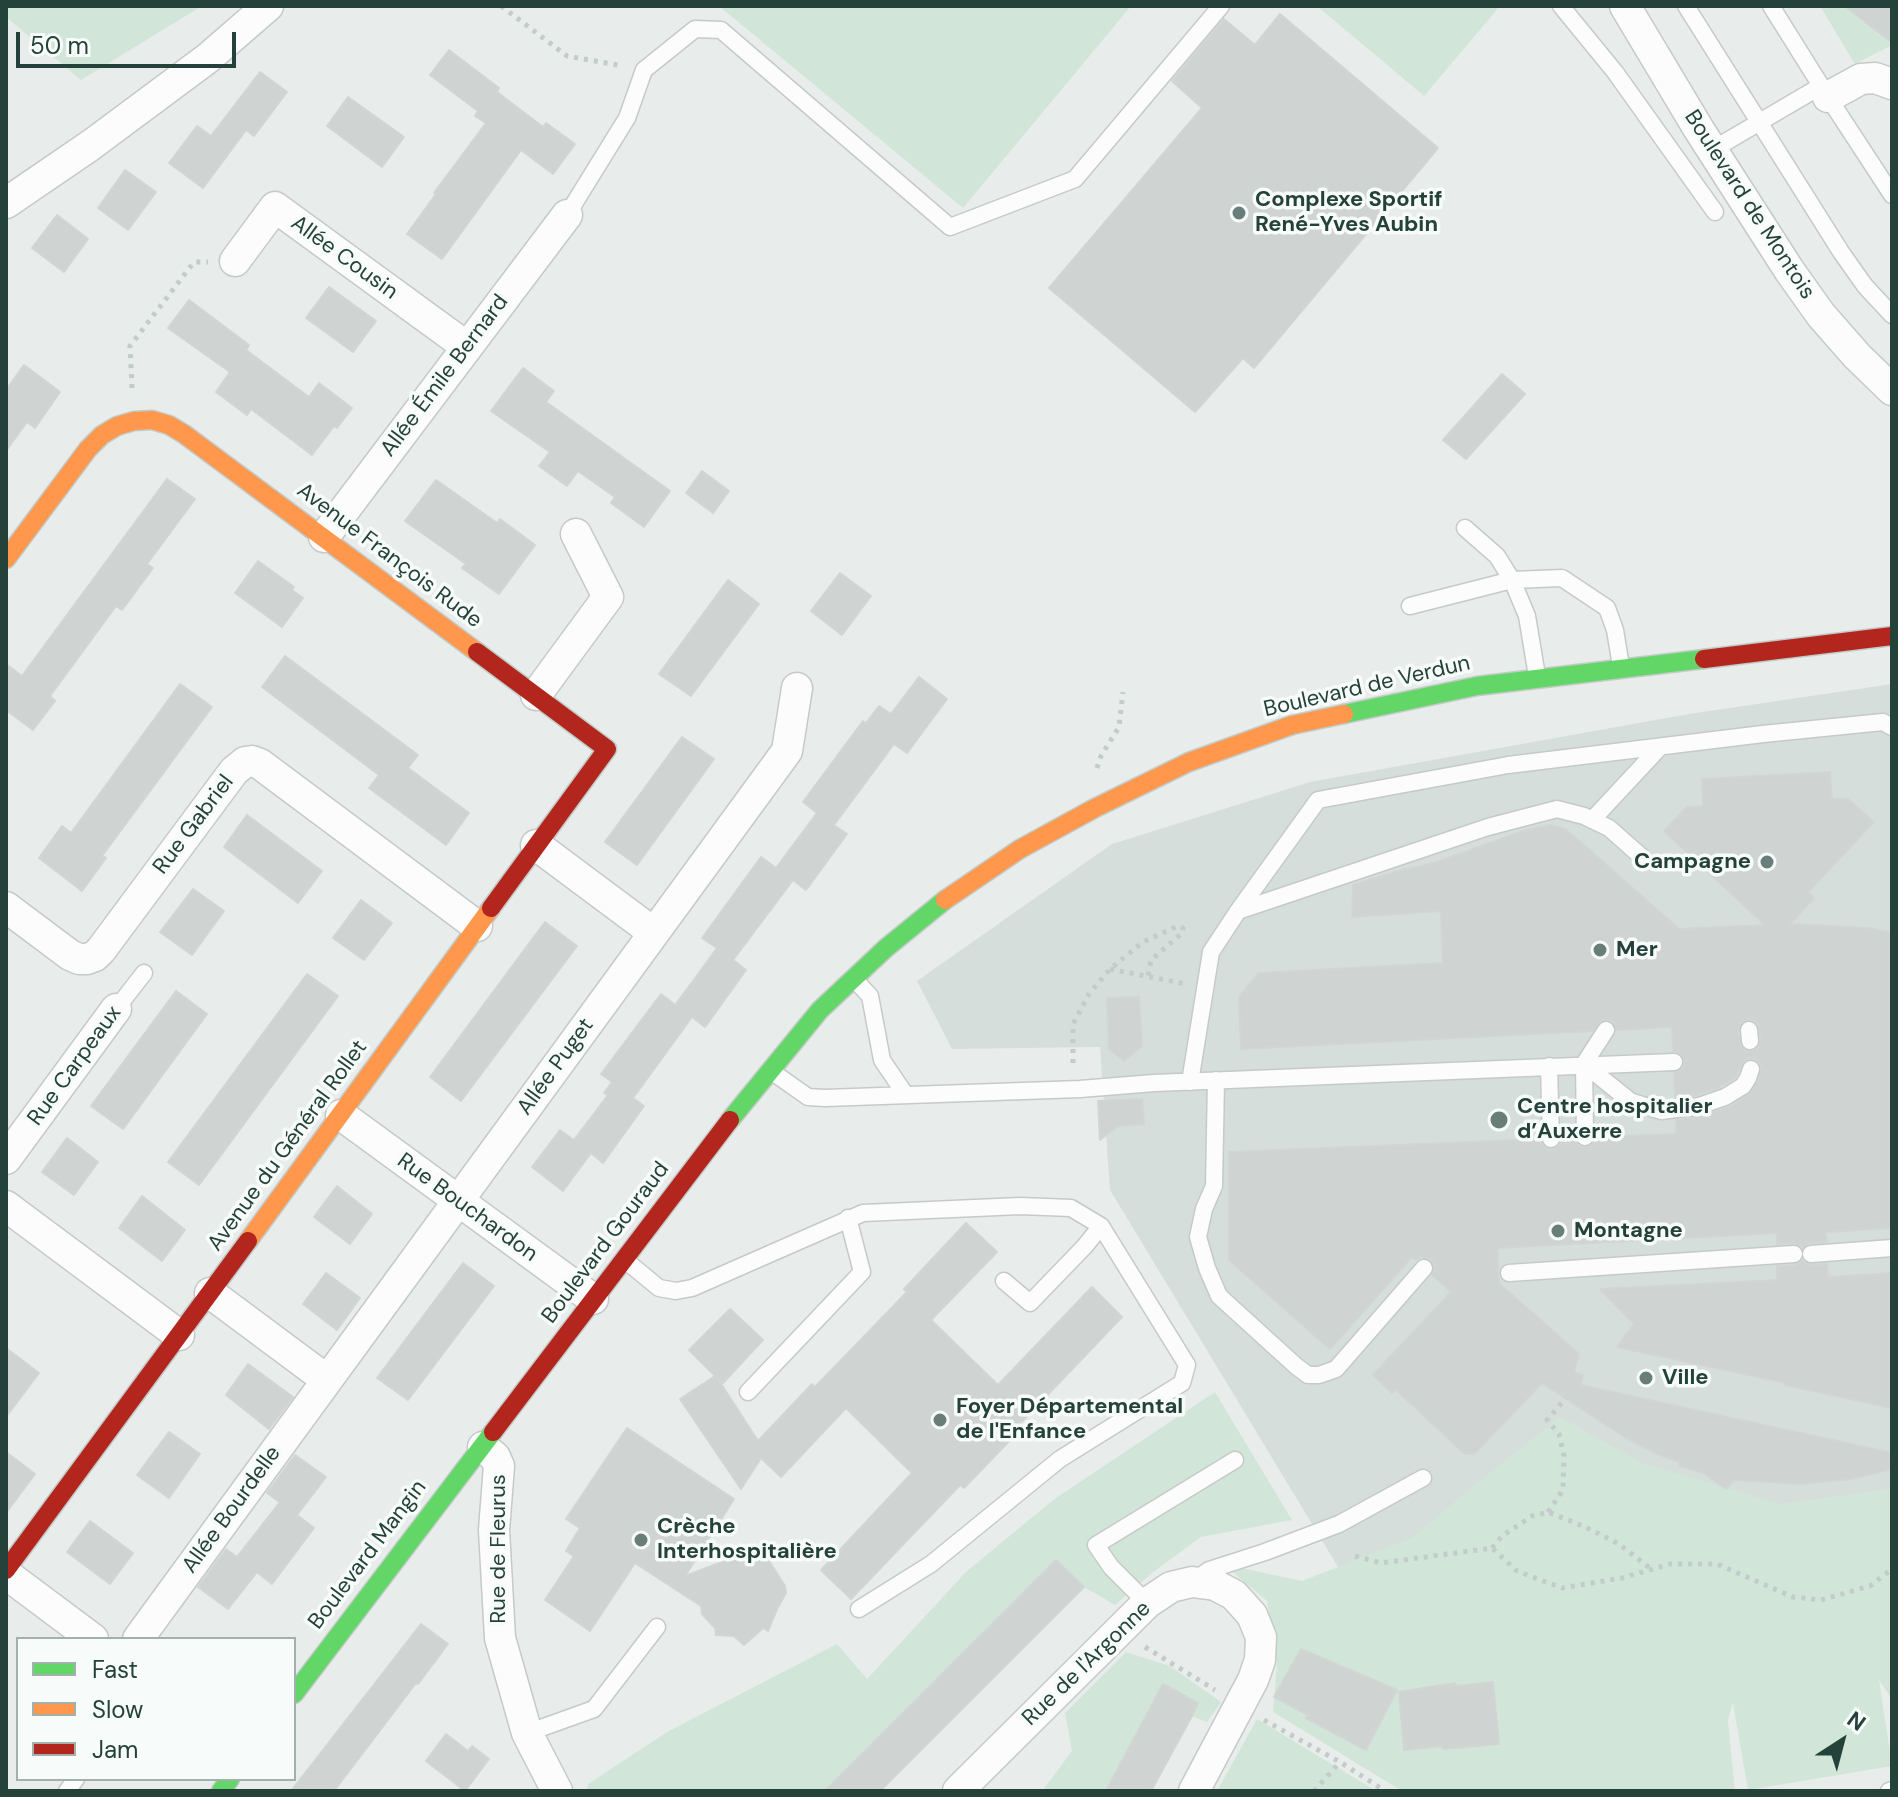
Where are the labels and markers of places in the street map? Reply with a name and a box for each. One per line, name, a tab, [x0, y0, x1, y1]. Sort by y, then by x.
place label: Complexe Sportif René-Yves Aubin	[1255, 187, 1442, 238]
marker: Complexe Sportif René-Yves Aubin	[1230, 204, 1248, 222]
place label: Campagne	[1634, 849, 1751, 875]
marker: Campagne	[1758, 853, 1776, 871]
place label: Mer	[1616, 937, 1658, 963]
marker: Mer	[1591, 941, 1609, 959]
place label: Centre hospitalier d’Auxerre	[1517, 1094, 1713, 1146]
marker: Centre hospitalier d’Auxerre	[1488, 1109, 1510, 1131]
place label: Montagne	[1574, 1218, 1683, 1244]
marker: Montagne	[1549, 1222, 1567, 1240]
place label: Ville	[1662, 1365, 1709, 1391]
marker: Ville	[1637, 1369, 1655, 1387]
place label: Foyer Départemental de l'Enfance	[956, 1394, 1183, 1446]
marker: Foyer Départemental de l'Enfance	[931, 1411, 949, 1429]
place label: Crèche Interhospitalière	[657, 1514, 837, 1566]
marker: Crèche Interhospitalière	[632, 1531, 650, 1549]

